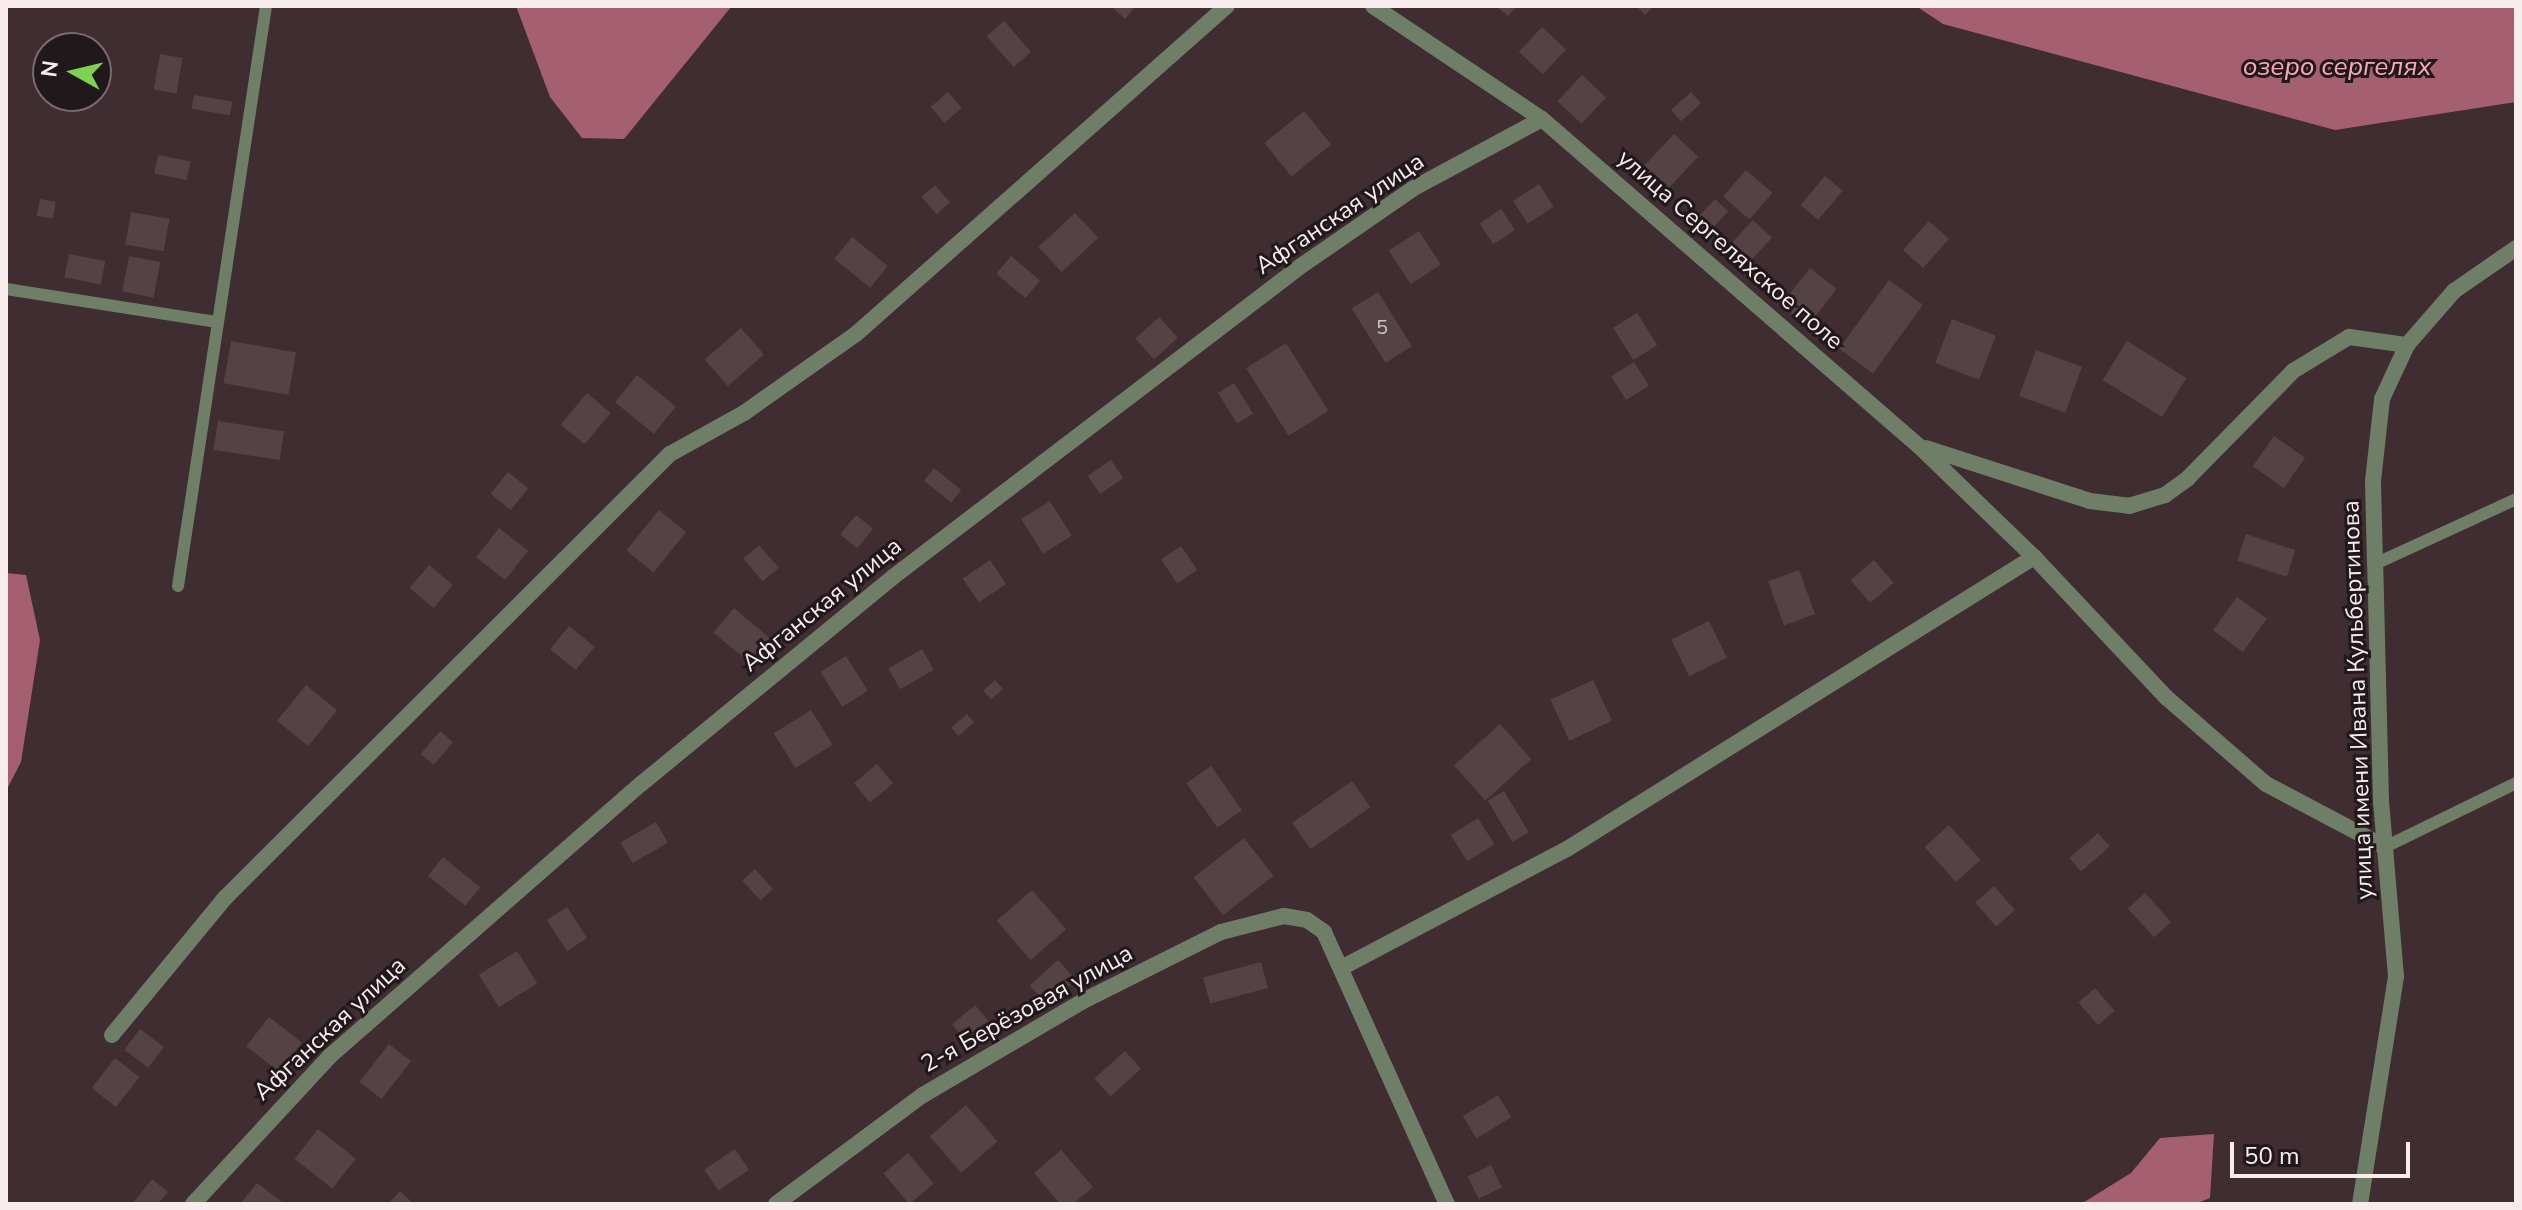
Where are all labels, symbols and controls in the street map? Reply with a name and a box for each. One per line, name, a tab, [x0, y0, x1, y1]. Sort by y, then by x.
north arrow	[32, 32, 112, 112]
water label: озеро сергелях	[2243, 51, 2431, 83]
text: N	[34, 59, 66, 79]
street label: улица Сергеляхское поле	[1611, 144, 1849, 356]
street label: Афганская улица	[1250, 147, 1430, 281]
house number: 5	[1376, 315, 1388, 339]
street label: улица имени Ивана Кульбертинова	[2337, 500, 2379, 900]
street label: Афганская улица	[736, 532, 908, 678]
street label: 2-я Берёзовая улица	[916, 939, 1138, 1079]
street label: Афганская улица	[248, 951, 412, 1107]
scale bar	[2234, 1126, 2414, 1176]
text: 50 m	[2244, 1140, 2300, 1172]

